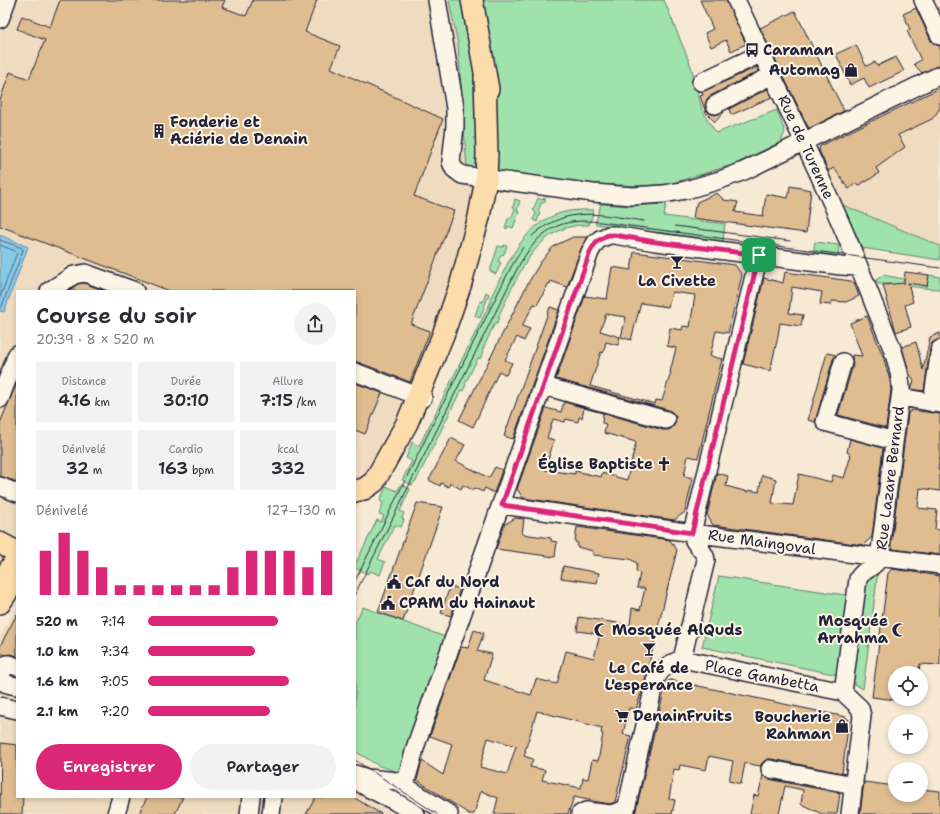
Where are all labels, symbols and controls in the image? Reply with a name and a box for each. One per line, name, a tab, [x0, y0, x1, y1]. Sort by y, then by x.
place label: Caraman	[763, 40, 834, 60]
bus stop icon: Caraman	[744, 42, 760, 58]
place label: Automag	[769, 60, 840, 80]
shop icon: Automag	[843, 62, 859, 78]
street label: Rue de Turenne	[773, 92, 839, 202]
place label: Fonderie et Aciérie de Denain	[170, 112, 308, 149]
building icon: Fonderie et Aciérie de Denain	[151, 123, 167, 139]
pin	[742, 238, 776, 272]
icon: arrive	[748, 244, 770, 266]
bar icon: La Civette	[669, 254, 685, 270]
place label: La Civette	[638, 271, 716, 291]
text: Course du soir	[36, 301, 197, 330]
button: share	[294, 303, 336, 345]
text: 20:39 · 8 × 520 m	[36, 331, 154, 348]
text: Distance	[61, 374, 107, 389]
text: Durée	[171, 374, 201, 389]
text: Allure	[272, 374, 304, 389]
text: 4.16	[58, 389, 91, 411]
text: 30:10	[163, 389, 209, 411]
text: 7:15	[260, 389, 293, 411]
text: km	[91, 395, 110, 410]
text: /km	[293, 395, 316, 410]
street label: Rue Lazare Bernard	[871, 404, 909, 551]
text: Dénivelé	[62, 442, 106, 457]
text: Cardio	[169, 442, 203, 457]
text: kcal	[277, 442, 299, 457]
place label: Église Baptiste	[538, 453, 653, 474]
church icon: Église Baptiste	[656, 456, 672, 472]
text: 32	[66, 457, 89, 479]
text: 163	[158, 457, 188, 479]
text: 332	[271, 457, 305, 479]
text: m	[89, 463, 102, 478]
text: bpm	[188, 463, 214, 478]
text: Dénivelé	[36, 502, 88, 519]
text: 127–130 m	[266, 502, 336, 519]
street label: Rue Maingoval	[707, 525, 818, 560]
place label: Caf du Nord	[405, 572, 500, 592]
public building icon: Caf du Nord	[386, 574, 402, 590]
place label: CPAM du Hainaut	[399, 593, 535, 613]
public building icon: CPAM du Hainaut	[380, 595, 396, 611]
place label: Mosquée Arrahma	[817, 611, 889, 648]
text: 520 m	[36, 613, 78, 630]
text: 7:14	[100, 613, 125, 630]
place label: Mosquée AlQuds	[612, 620, 743, 640]
mosque icon: Mosquée AlQuds	[593, 622, 609, 638]
mosque icon: Mosquée Arrahma	[891, 622, 907, 638]
bar icon: Le Café de L'esperance	[641, 641, 657, 657]
text: 1.0 km	[36, 643, 78, 660]
text: 7:34	[100, 643, 129, 660]
street label: Place Gambetta	[703, 655, 821, 697]
place label: Le Café de L'esperance	[605, 658, 693, 695]
map controls	[888, 666, 928, 802]
button: locate	[888, 666, 928, 706]
text: 1.6 km	[36, 673, 79, 690]
text: 7:05	[100, 673, 129, 690]
text: 2.1 km	[36, 703, 78, 720]
text: 7:20	[100, 703, 129, 720]
place label: DenainFruits	[633, 706, 732, 726]
place label: Boucherie Rahman	[755, 707, 831, 744]
supermarket icon: DenainFruits	[614, 708, 630, 724]
button: +	[888, 714, 928, 754]
shop icon: Boucherie Rahman	[834, 718, 850, 734]
button: Enregistrer	[36, 744, 182, 790]
button: Partager	[190, 744, 336, 790]
button: −	[888, 762, 928, 802]

